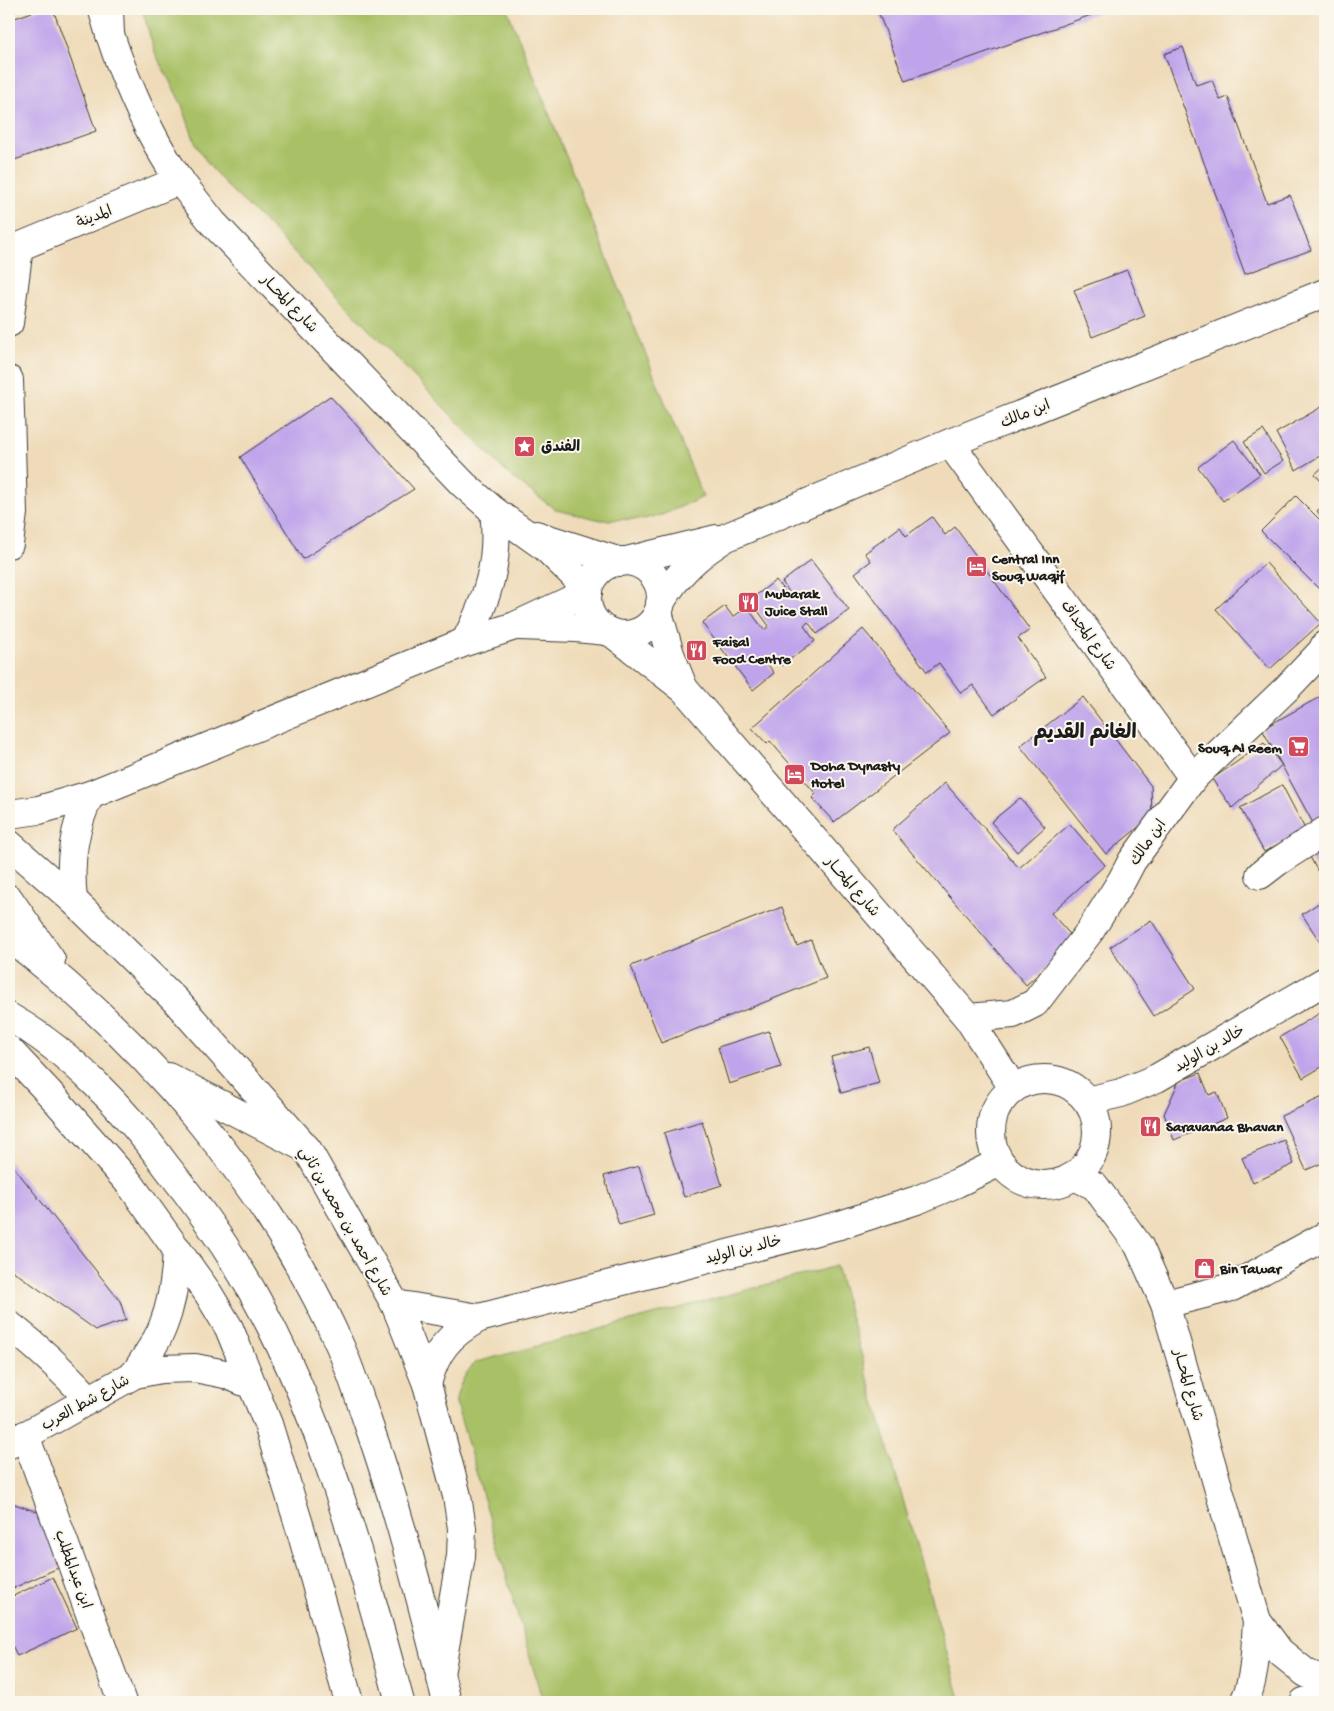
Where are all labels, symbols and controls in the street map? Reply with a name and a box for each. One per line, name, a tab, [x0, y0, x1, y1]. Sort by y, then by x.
street label: المدينة	[74, 203, 115, 233]
street label: شارع المحــار	[256, 271, 321, 337]
street label: ابن مالك	[998, 397, 1053, 433]
place icon: الفندق	[513, 434, 537, 458]
place label: الفندق	[541, 439, 580, 457]
place label: Central Inn Souq Waqif	[991, 551, 1066, 586]
hotel icon: Central Inn Souq Waqif	[964, 555, 988, 579]
place label: Mubarak Juice Stall	[764, 586, 828, 621]
restaurant icon: Mubarak Juice Stall	[737, 590, 761, 614]
street label: شارع المجداف	[1056, 598, 1119, 675]
place label: Faisal Food Centre	[712, 634, 792, 669]
restaurant icon: Faisal Food Centre	[685, 638, 709, 662]
district label: الغانم القديم	[1033, 722, 1137, 746]
supermarket icon: Souq Al Reem	[1286, 735, 1310, 759]
place label: Souq Al Reem	[1198, 740, 1282, 758]
place label: Doha Dynasty Hotel	[809, 758, 901, 793]
hotel icon: Doha Dynasty Hotel	[783, 762, 807, 786]
street label: ابن مالك	[1126, 817, 1171, 870]
street label: شارع المحــار	[820, 853, 883, 921]
street label: خالد بن الوليد	[1172, 1022, 1248, 1077]
restaurant icon: Saravanaa Bhavan	[1138, 1114, 1162, 1138]
place label: Saravanaa Bhavan	[1166, 1119, 1284, 1137]
street label: شارع أحمد بن محمد بن ثاني	[292, 1143, 396, 1301]
street label: خالد بن الوليد	[703, 1233, 784, 1269]
shop icon: Bin Tawar	[1192, 1256, 1216, 1280]
place label: Bin Tawar	[1219, 1261, 1283, 1279]
street label: شارع المحــار	[1168, 1346, 1206, 1424]
street label: شارع شط العرب	[39, 1372, 133, 1435]
street label: ابن عبدالمطلب	[50, 1528, 95, 1611]

